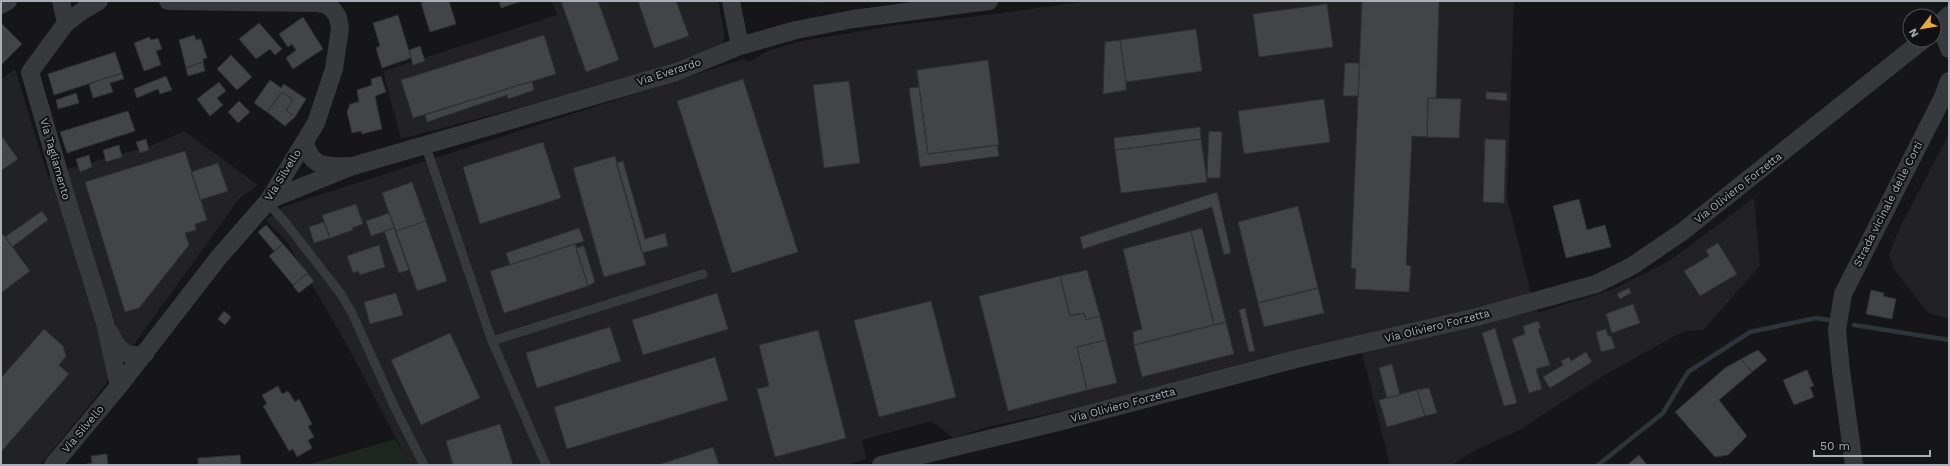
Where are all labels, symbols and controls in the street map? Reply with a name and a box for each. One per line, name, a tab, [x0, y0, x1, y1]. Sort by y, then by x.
north arrow	[1902, 8, 1942, 48]
text: N	[1906, 26, 1922, 40]
street label: Via Everardo	[635, 55, 703, 89]
street label: Via Tagliamento	[37, 117, 73, 201]
street label: Strada vicinale delle Corti	[1851, 139, 1925, 269]
street label: Via Silvello	[262, 147, 304, 203]
street label: Via Oliviero Forzetta	[1692, 150, 1784, 226]
street label: Via Oliviero Forzetta	[1383, 307, 1491, 345]
street label: Via Oliviero Forzetta	[1069, 385, 1177, 425]
street label: Via Silvello	[59, 403, 107, 455]
scale bar	[1814, 432, 1930, 458]
text: 50 m	[1820, 439, 1850, 453]

